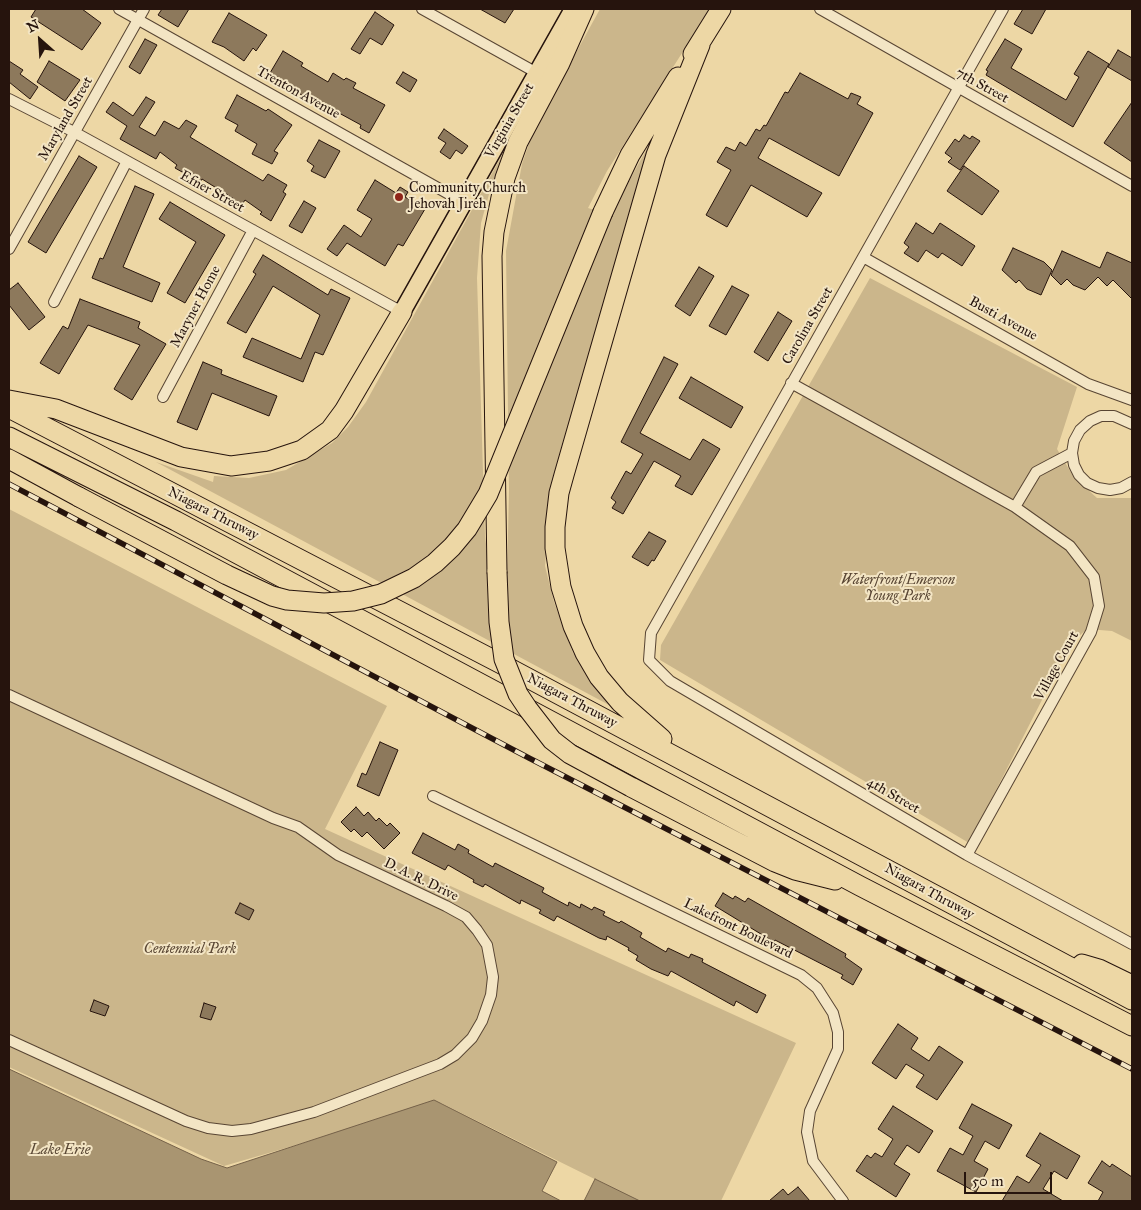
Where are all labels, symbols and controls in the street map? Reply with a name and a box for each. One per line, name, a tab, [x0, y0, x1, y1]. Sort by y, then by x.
north arrow	[15, 15, 65, 65]
text: N	[24, 16, 42, 36]
street label: Trenton Avenue	[253, 63, 343, 123]
street label: 7th Street	[953, 65, 1011, 107]
street label: Maryland Street	[35, 74, 97, 164]
street label: Virginia Street	[482, 80, 538, 162]
street label: Efner Street	[177, 167, 247, 217]
place label: Community Church Jehovah Jireh	[409, 181, 526, 213]
marker: Community Church Jehovah Jireh	[393, 191, 405, 203]
street label: Maryner Home	[167, 263, 225, 351]
street label: Carolina Street	[779, 284, 837, 368]
street label: Busti Avenue	[966, 293, 1040, 345]
street label: Niagara Thruway	[165, 484, 261, 544]
park label: Waterfront/Emerson Young Park	[841, 573, 955, 606]
street label: Village Court	[1031, 628, 1083, 704]
street label: Niagara Thruway	[524, 670, 620, 732]
street label: 4th Street	[864, 774, 922, 818]
street label: D. A. R. Drive	[381, 855, 461, 905]
street label: Niagara Thruway	[881, 860, 977, 924]
street label: Lakefront Boulevard	[681, 895, 795, 963]
park label: Centennial Park	[144, 942, 236, 958]
water label: Lake Erie	[30, 1141, 90, 1159]
scale bar	[966, 1162, 1054, 1194]
text: 50 m	[972, 1172, 1004, 1190]

